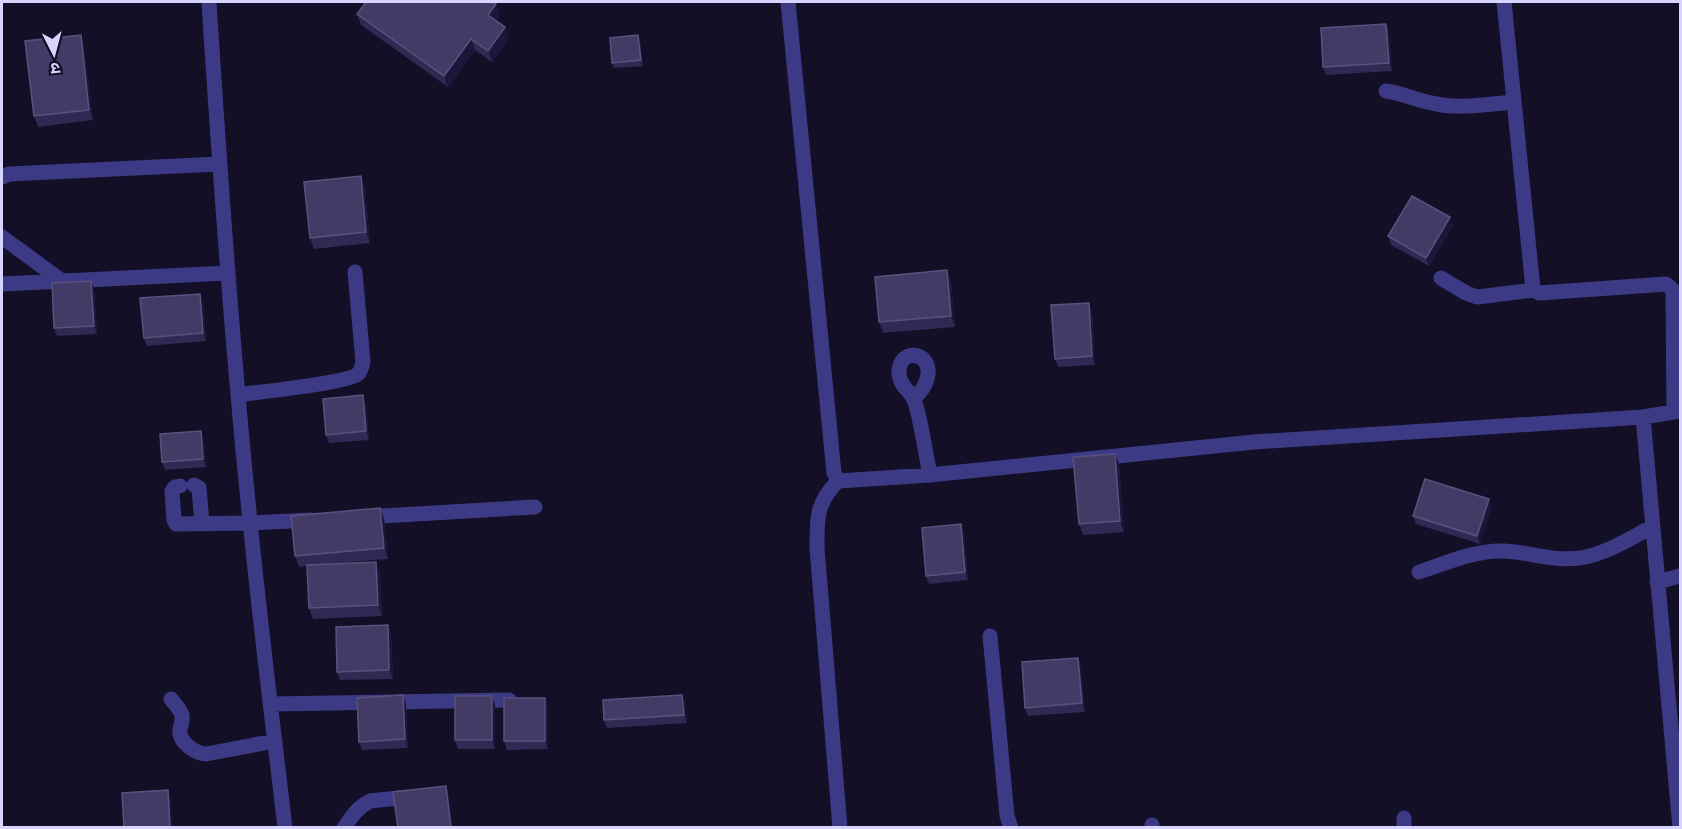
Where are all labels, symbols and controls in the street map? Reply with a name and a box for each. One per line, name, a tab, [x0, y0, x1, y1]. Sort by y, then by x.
north arrow	[24, 24, 84, 84]
text: उ	[49, 58, 61, 78]

